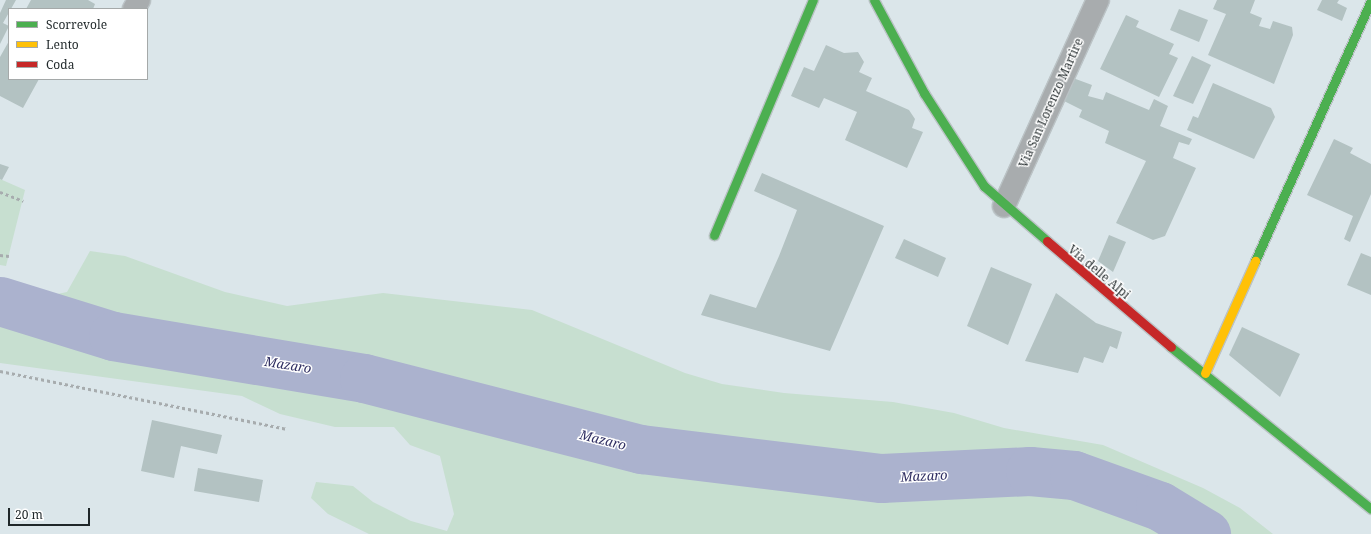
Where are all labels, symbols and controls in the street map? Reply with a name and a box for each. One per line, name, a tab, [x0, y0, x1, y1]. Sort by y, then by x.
legend	[8, 8, 148, 80]
text: Scorrevole	[46, 16, 107, 33]
text: Lento	[46, 36, 79, 53]
street label: Via San Lorenzo Martire	[1016, 36, 1086, 170]
text: Coda	[46, 56, 74, 73]
street label: Via delle Alpi	[1065, 242, 1133, 302]
water label: Mazaro	[263, 354, 313, 376]
water label: Mazaro	[578, 427, 628, 453]
water label: Mazaro	[900, 467, 948, 485]
scale bar	[10, 500, 92, 526]
text: 20 m	[15, 506, 43, 523]

